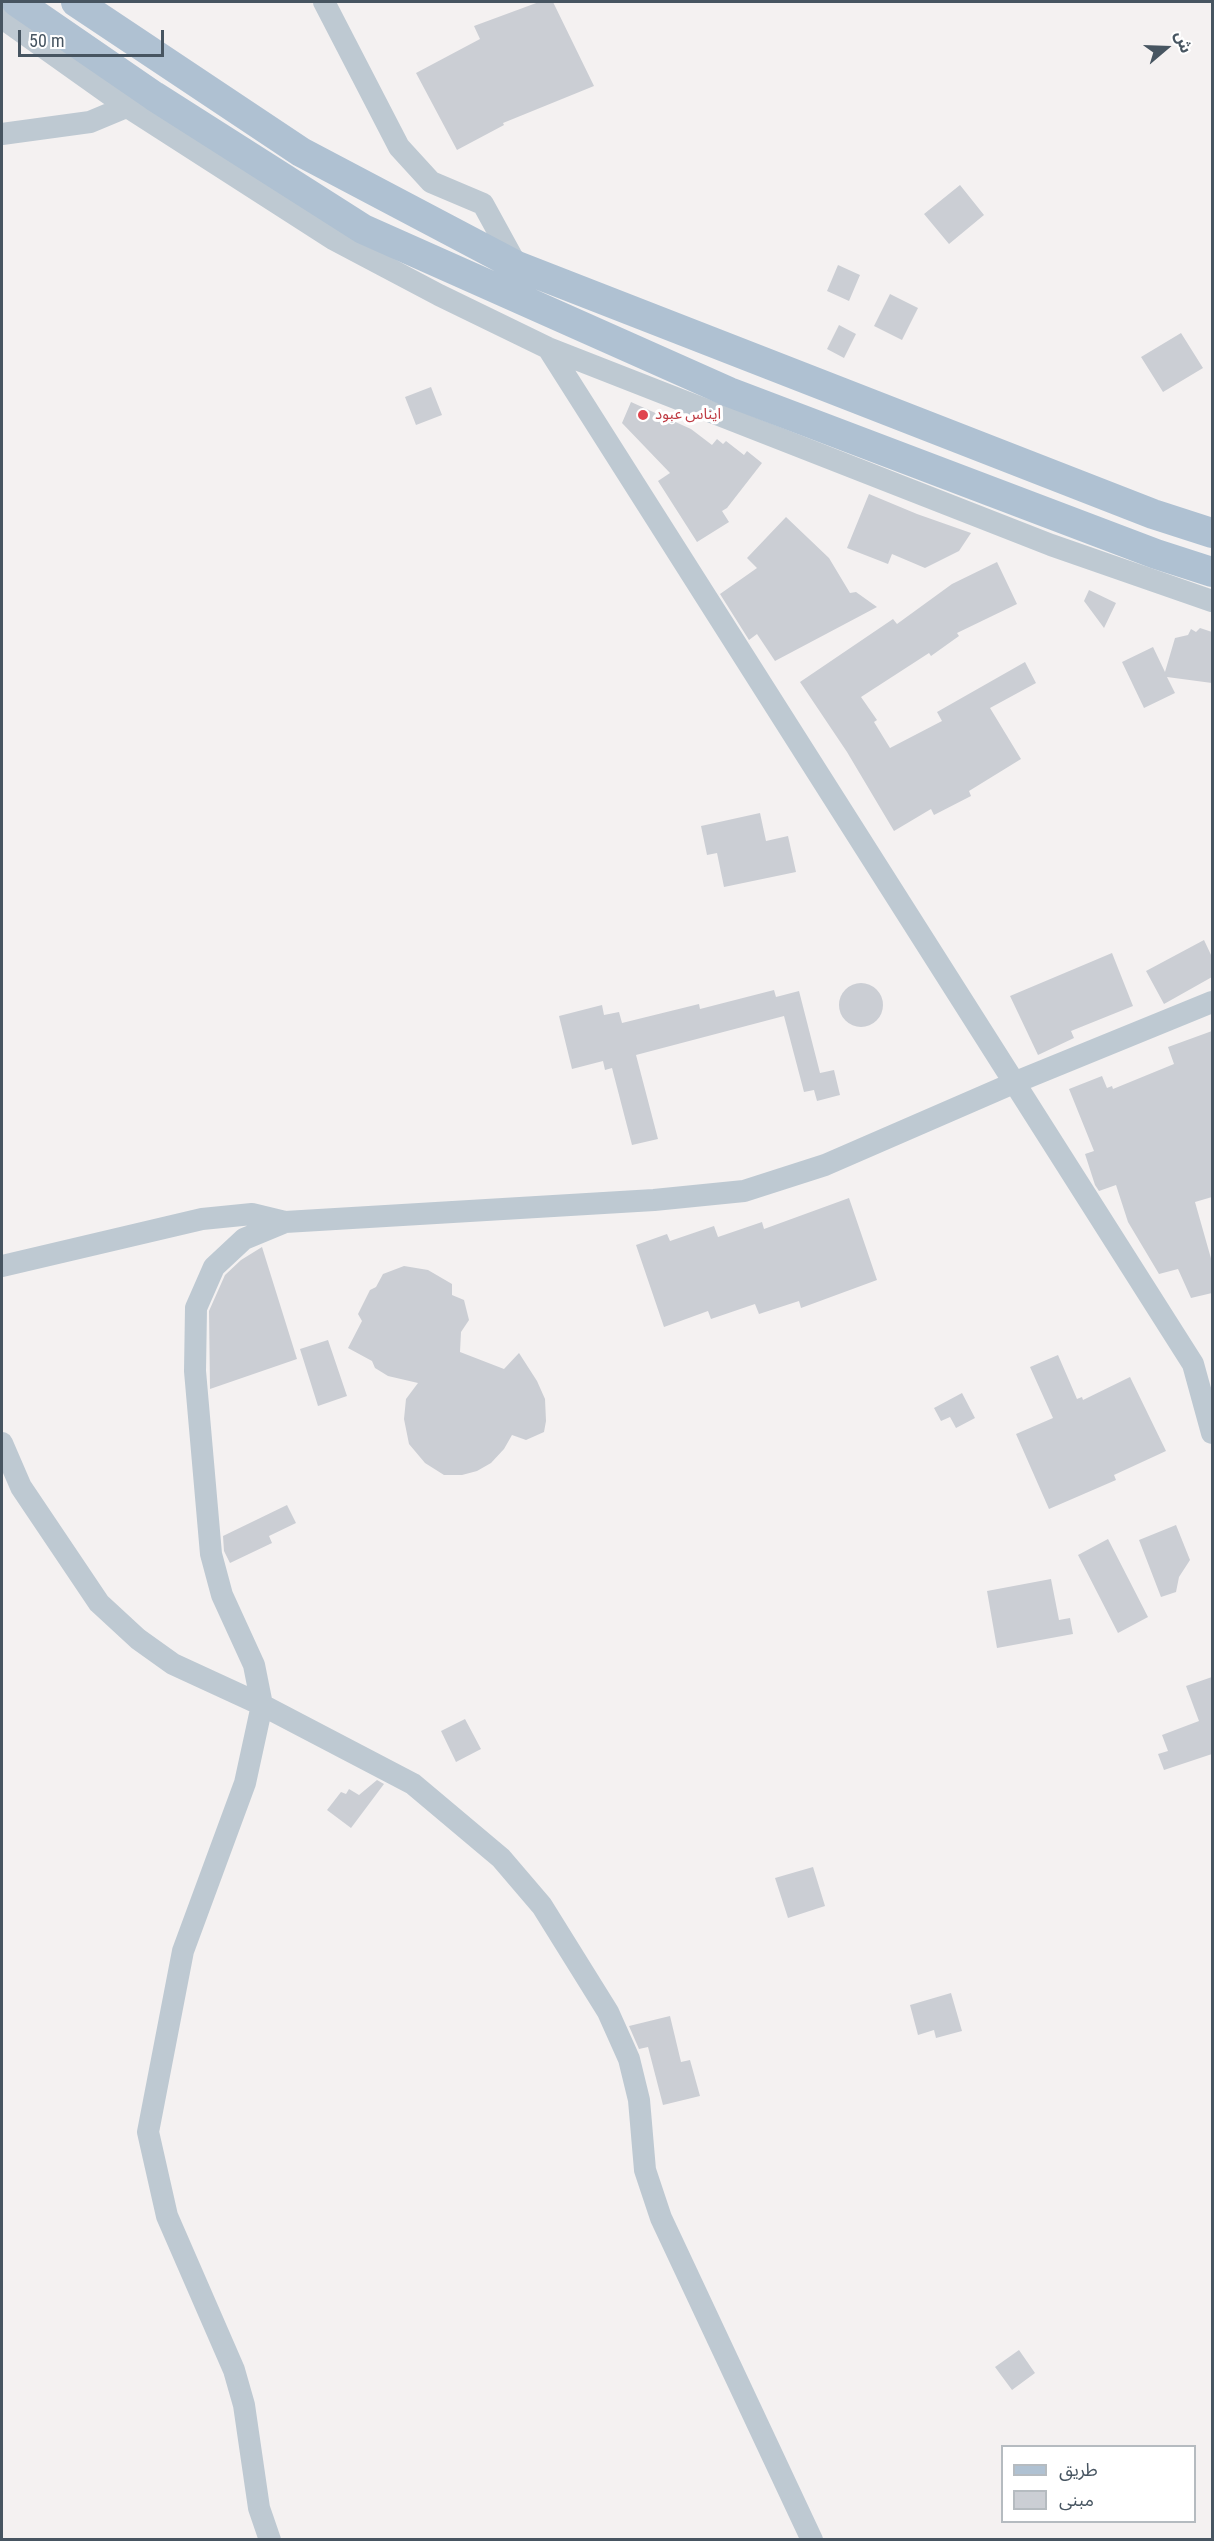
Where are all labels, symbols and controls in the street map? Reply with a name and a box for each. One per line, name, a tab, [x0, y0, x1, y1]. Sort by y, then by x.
scale bar	[21, 18, 166, 56]
north arrow	[1136, 18, 1196, 78]
text: ش	[1171, 29, 1196, 55]
text: 50 m	[29, 30, 64, 51]
place label: ايناس عبود	[655, 406, 721, 424]
marker: ايناس عبود	[636, 408, 650, 422]
legend	[1001, 2445, 1196, 2523]
text: طريق	[1059, 2459, 1098, 2480]
text: مبنى	[1059, 2489, 1094, 2510]

